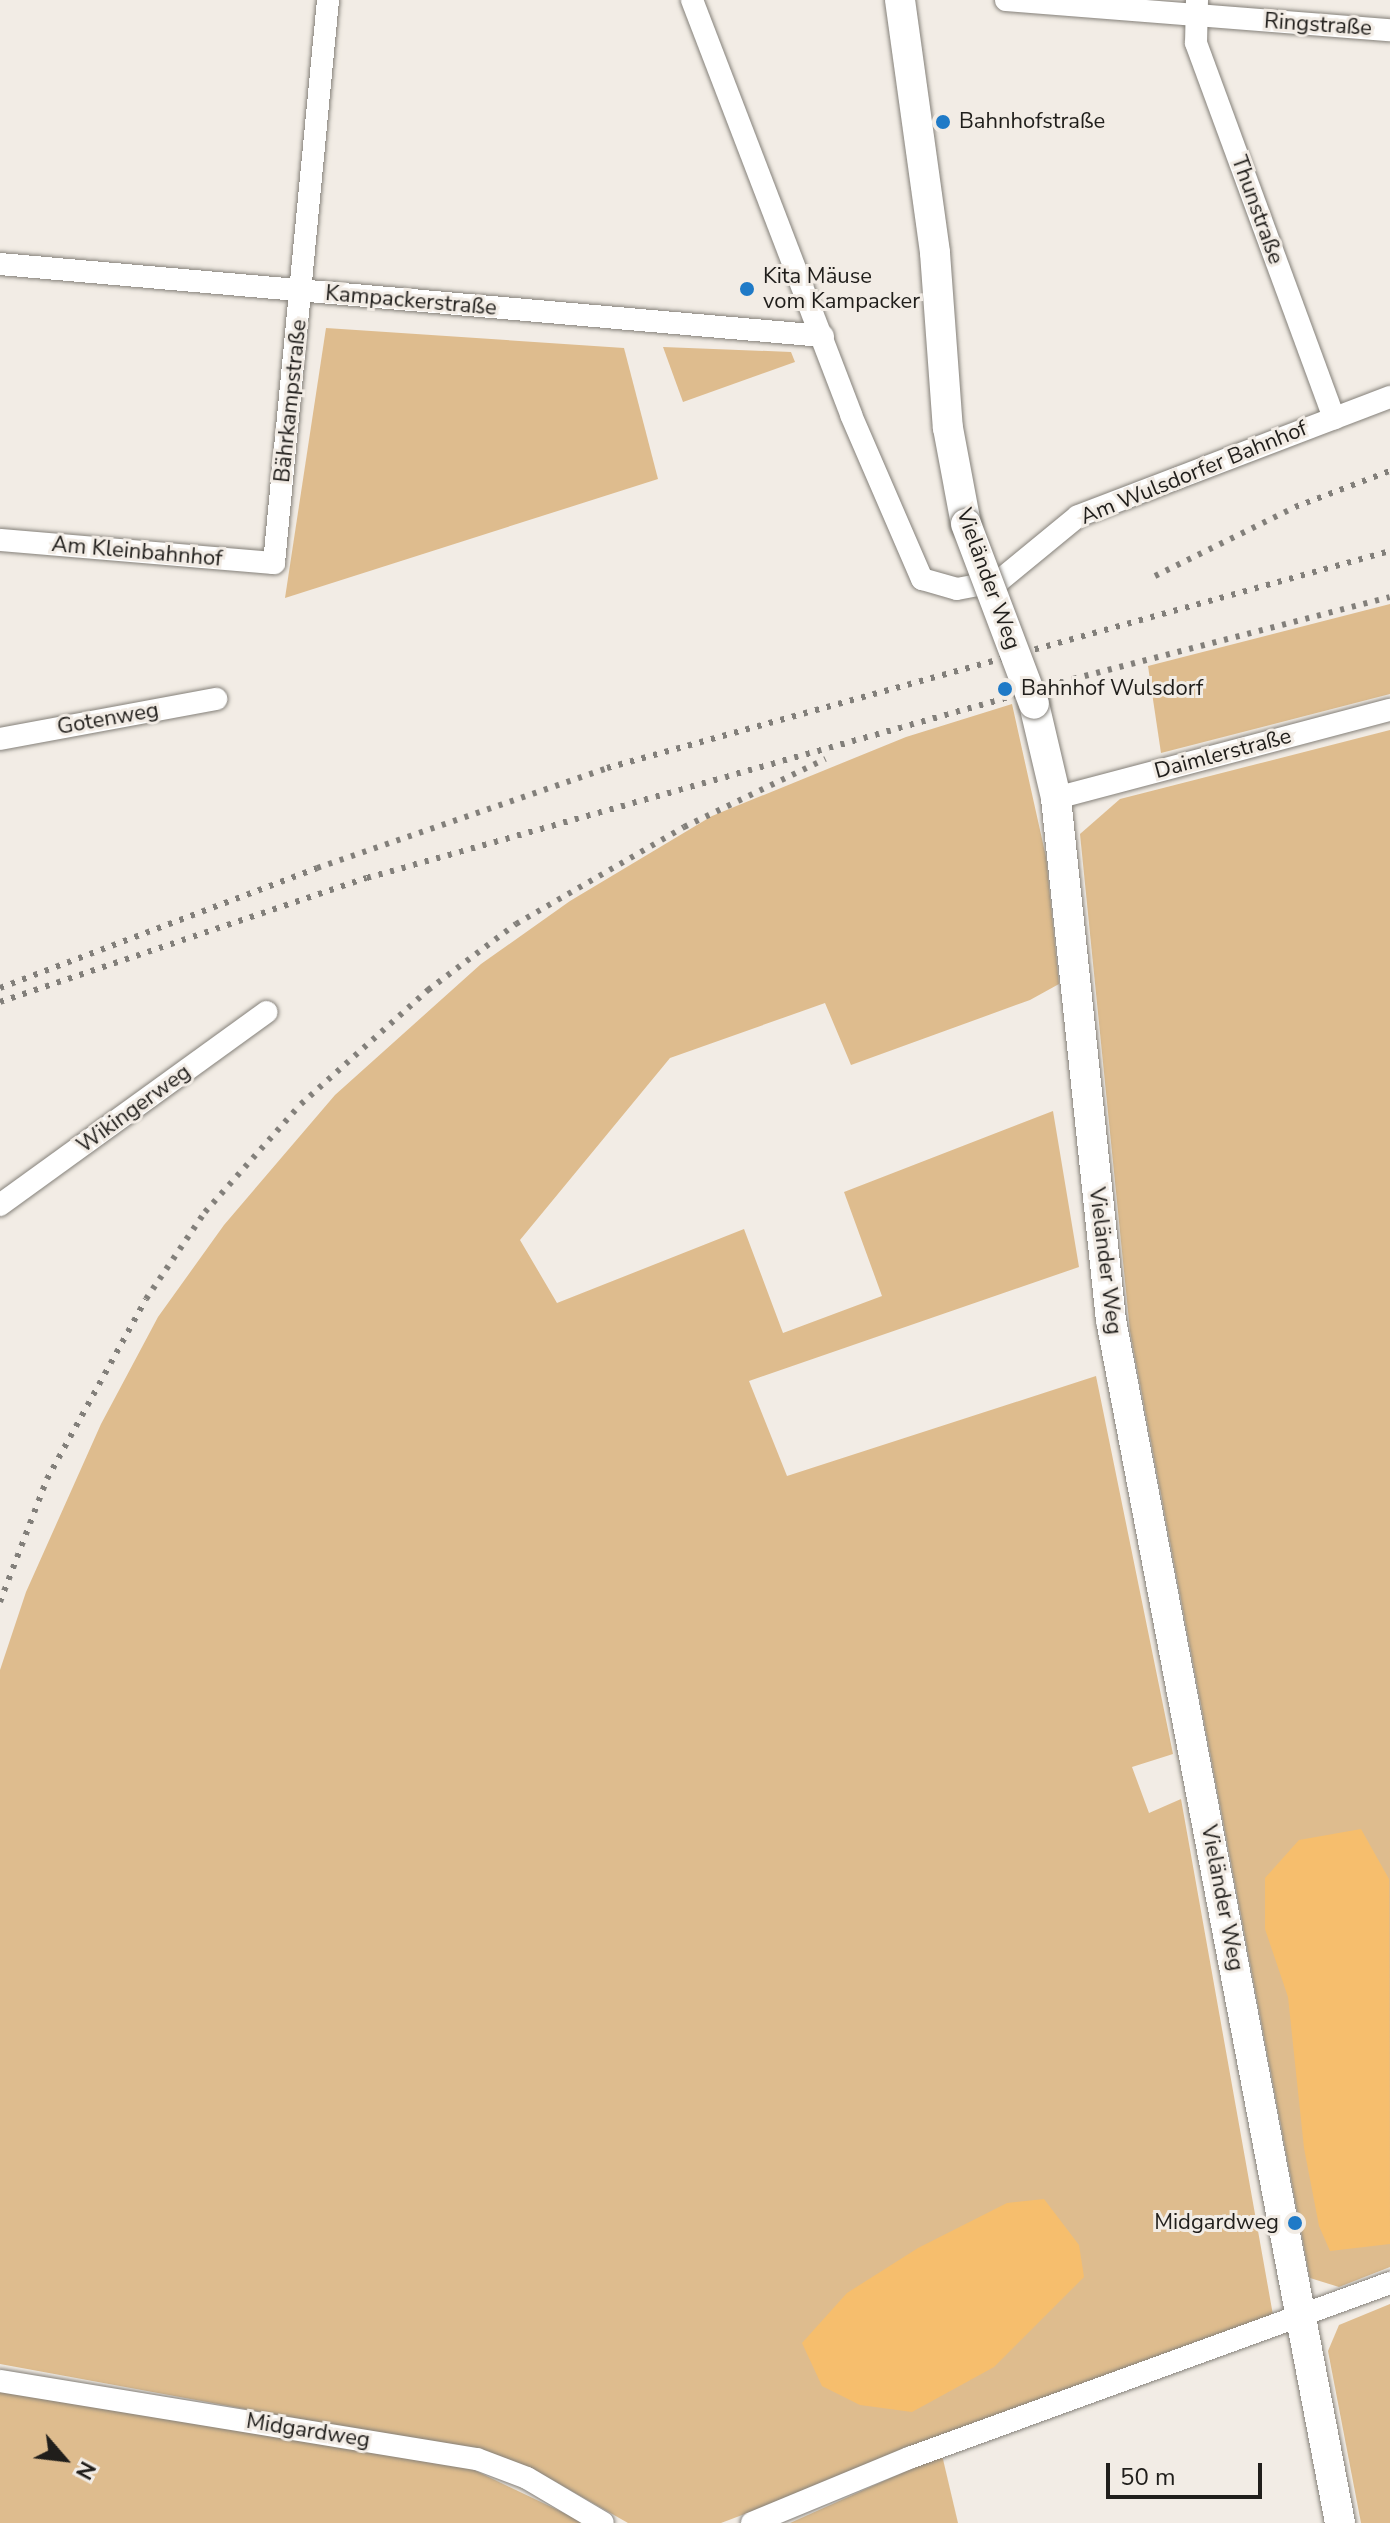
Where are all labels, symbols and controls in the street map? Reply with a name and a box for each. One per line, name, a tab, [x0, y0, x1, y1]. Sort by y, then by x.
street label: Ringstraße	[1263, 8, 1373, 42]
place label: Bahnhofstraße	[959, 109, 1105, 135]
marker: Bahnhofstraße	[934, 113, 952, 131]
street label: Thunstraße	[1225, 152, 1289, 268]
place label: Kita Mäuse vom Kampacker	[763, 263, 920, 314]
street label: Kampackerstraße	[324, 280, 498, 322]
marker: Kita Mäuse vom Kampacker	[738, 280, 756, 298]
street label: Bährkampstraße	[269, 318, 313, 484]
street label: Am Wulsdorfer Bahnhof	[1077, 415, 1311, 531]
street label: Vieländer Weg	[950, 505, 1026, 653]
street label: Am Kleinbahnhof	[50, 531, 224, 573]
place label: Bahnhof Wulsdorf	[1021, 676, 1203, 702]
marker: Bahnhof Wulsdorf	[996, 680, 1014, 698]
street label: Gotenweg	[55, 697, 161, 741]
street label: Daimlerstraße	[1152, 723, 1294, 785]
street label: Wikingerweg	[72, 1059, 196, 1159]
street label: Vieländer Weg	[1083, 1186, 1127, 1336]
street label: Vieländer Weg	[1195, 1823, 1249, 1973]
place label: Midgardweg	[1154, 2210, 1279, 2236]
marker: Midgardweg	[1286, 2214, 1304, 2232]
street label: Midgardweg	[244, 2408, 372, 2454]
north arrow	[24, 2419, 104, 2499]
scale bar	[1110, 2447, 1266, 2497]
text: N	[68, 2456, 102, 2485]
text: 50 m	[1120, 2461, 1176, 2493]

